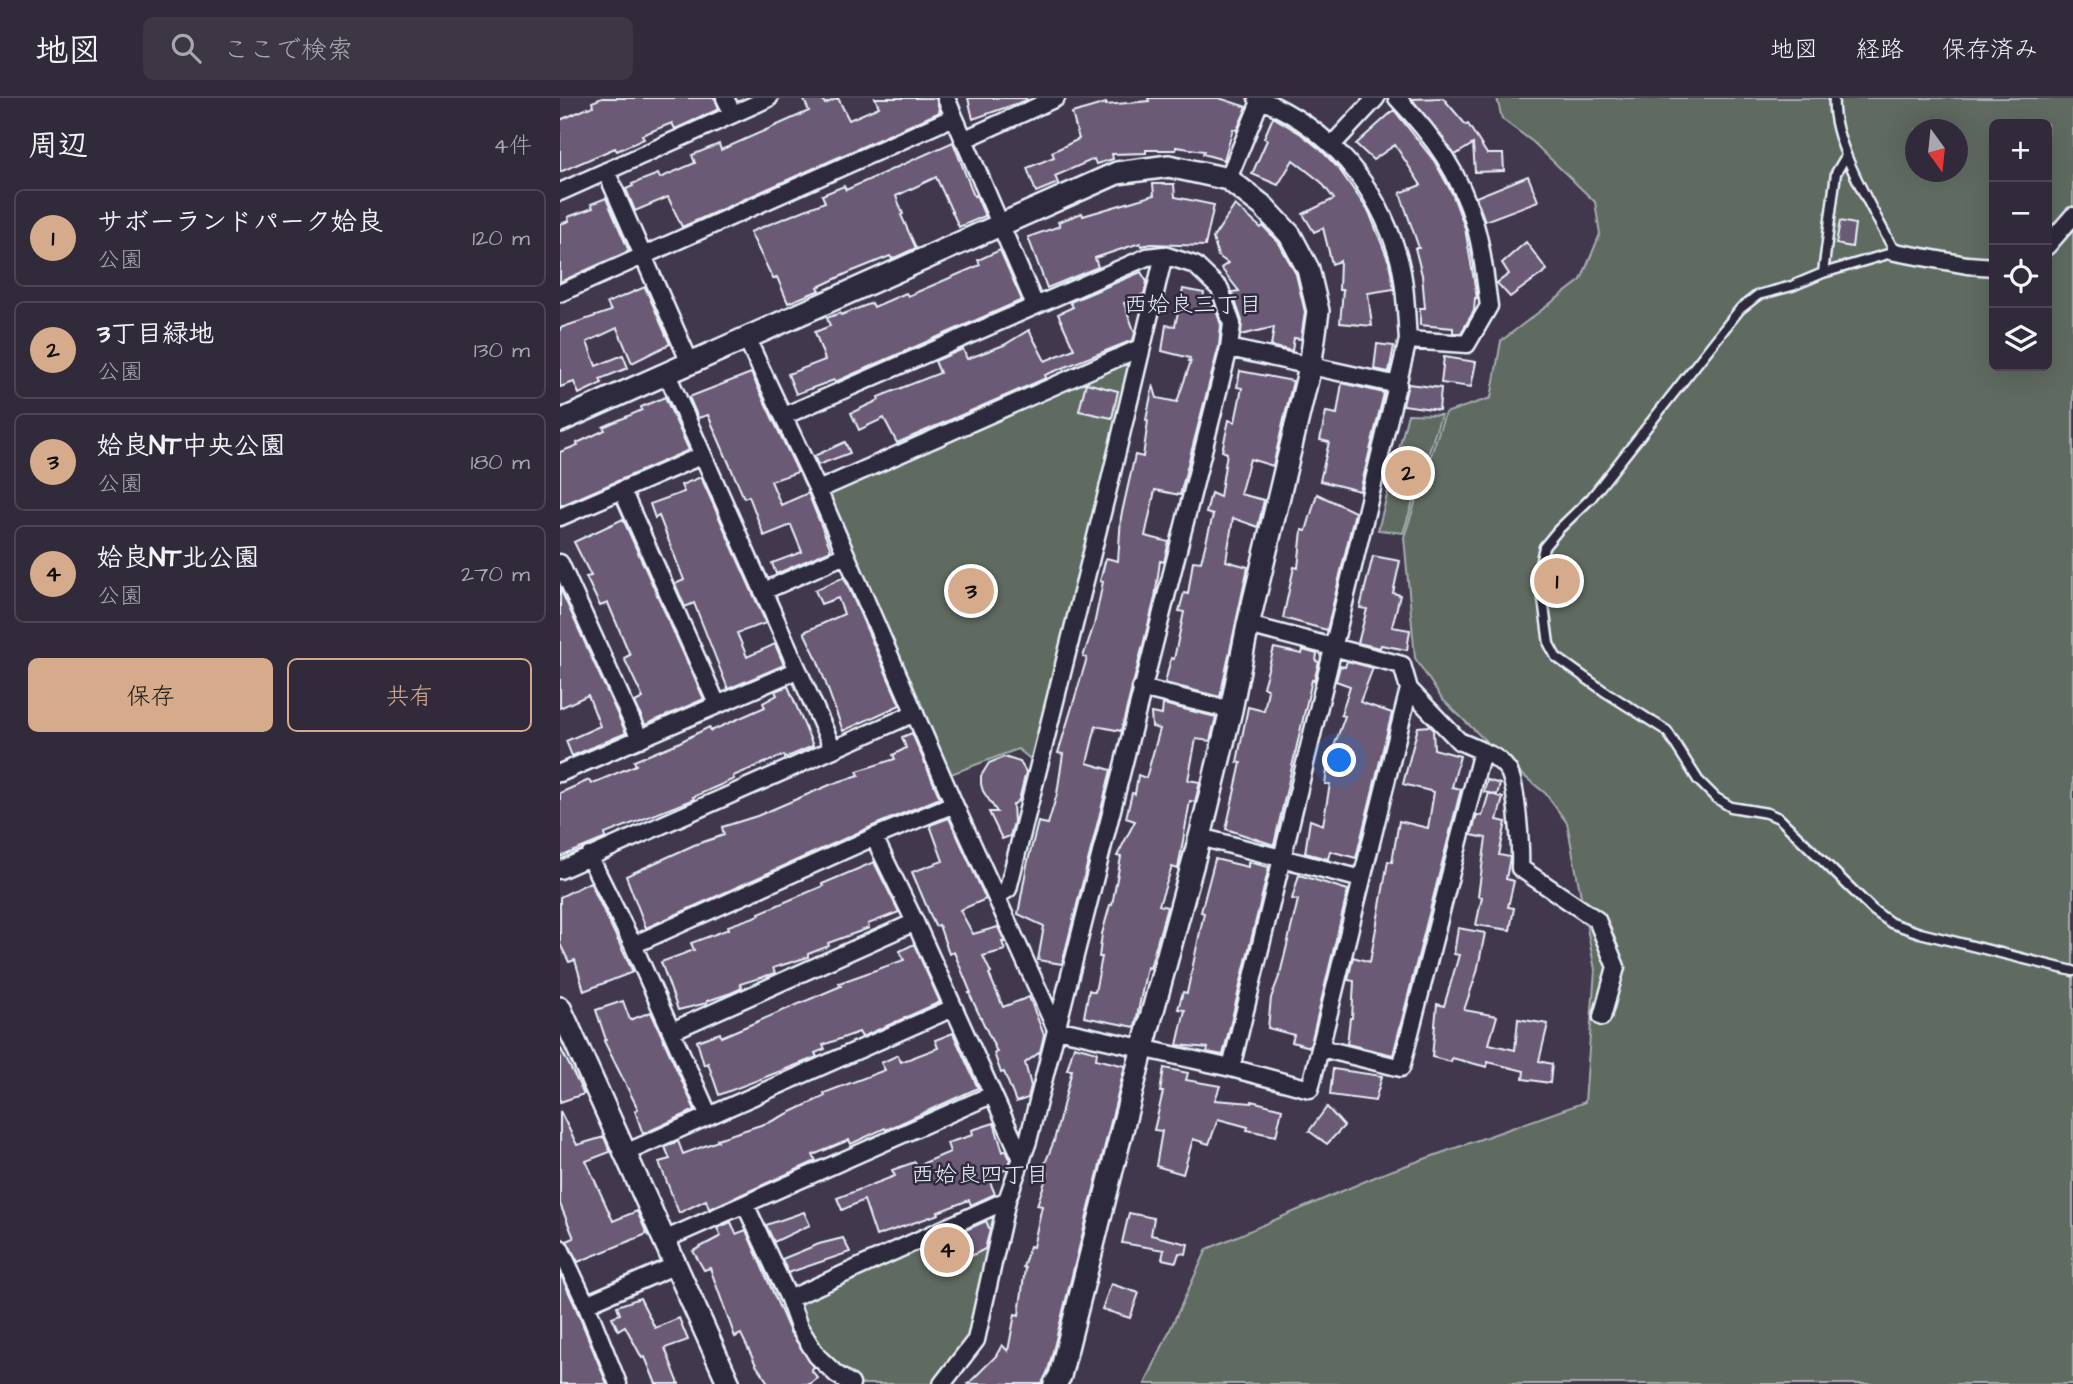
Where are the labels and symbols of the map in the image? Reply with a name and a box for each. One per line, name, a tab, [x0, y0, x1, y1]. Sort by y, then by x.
north arrow	[1905, 119, 1968, 182]
district label: 西姶良三丁目	[1124, 289, 1262, 321]
pin: 2	[1385, 447, 1431, 499]
pin: 1	[1534, 555, 1580, 607]
pin: 3	[948, 565, 994, 617]
your location	[1322, 743, 1356, 777]
district label: 西姶良四丁目	[911, 1159, 1049, 1191]
pin: 4	[924, 1224, 970, 1276]

